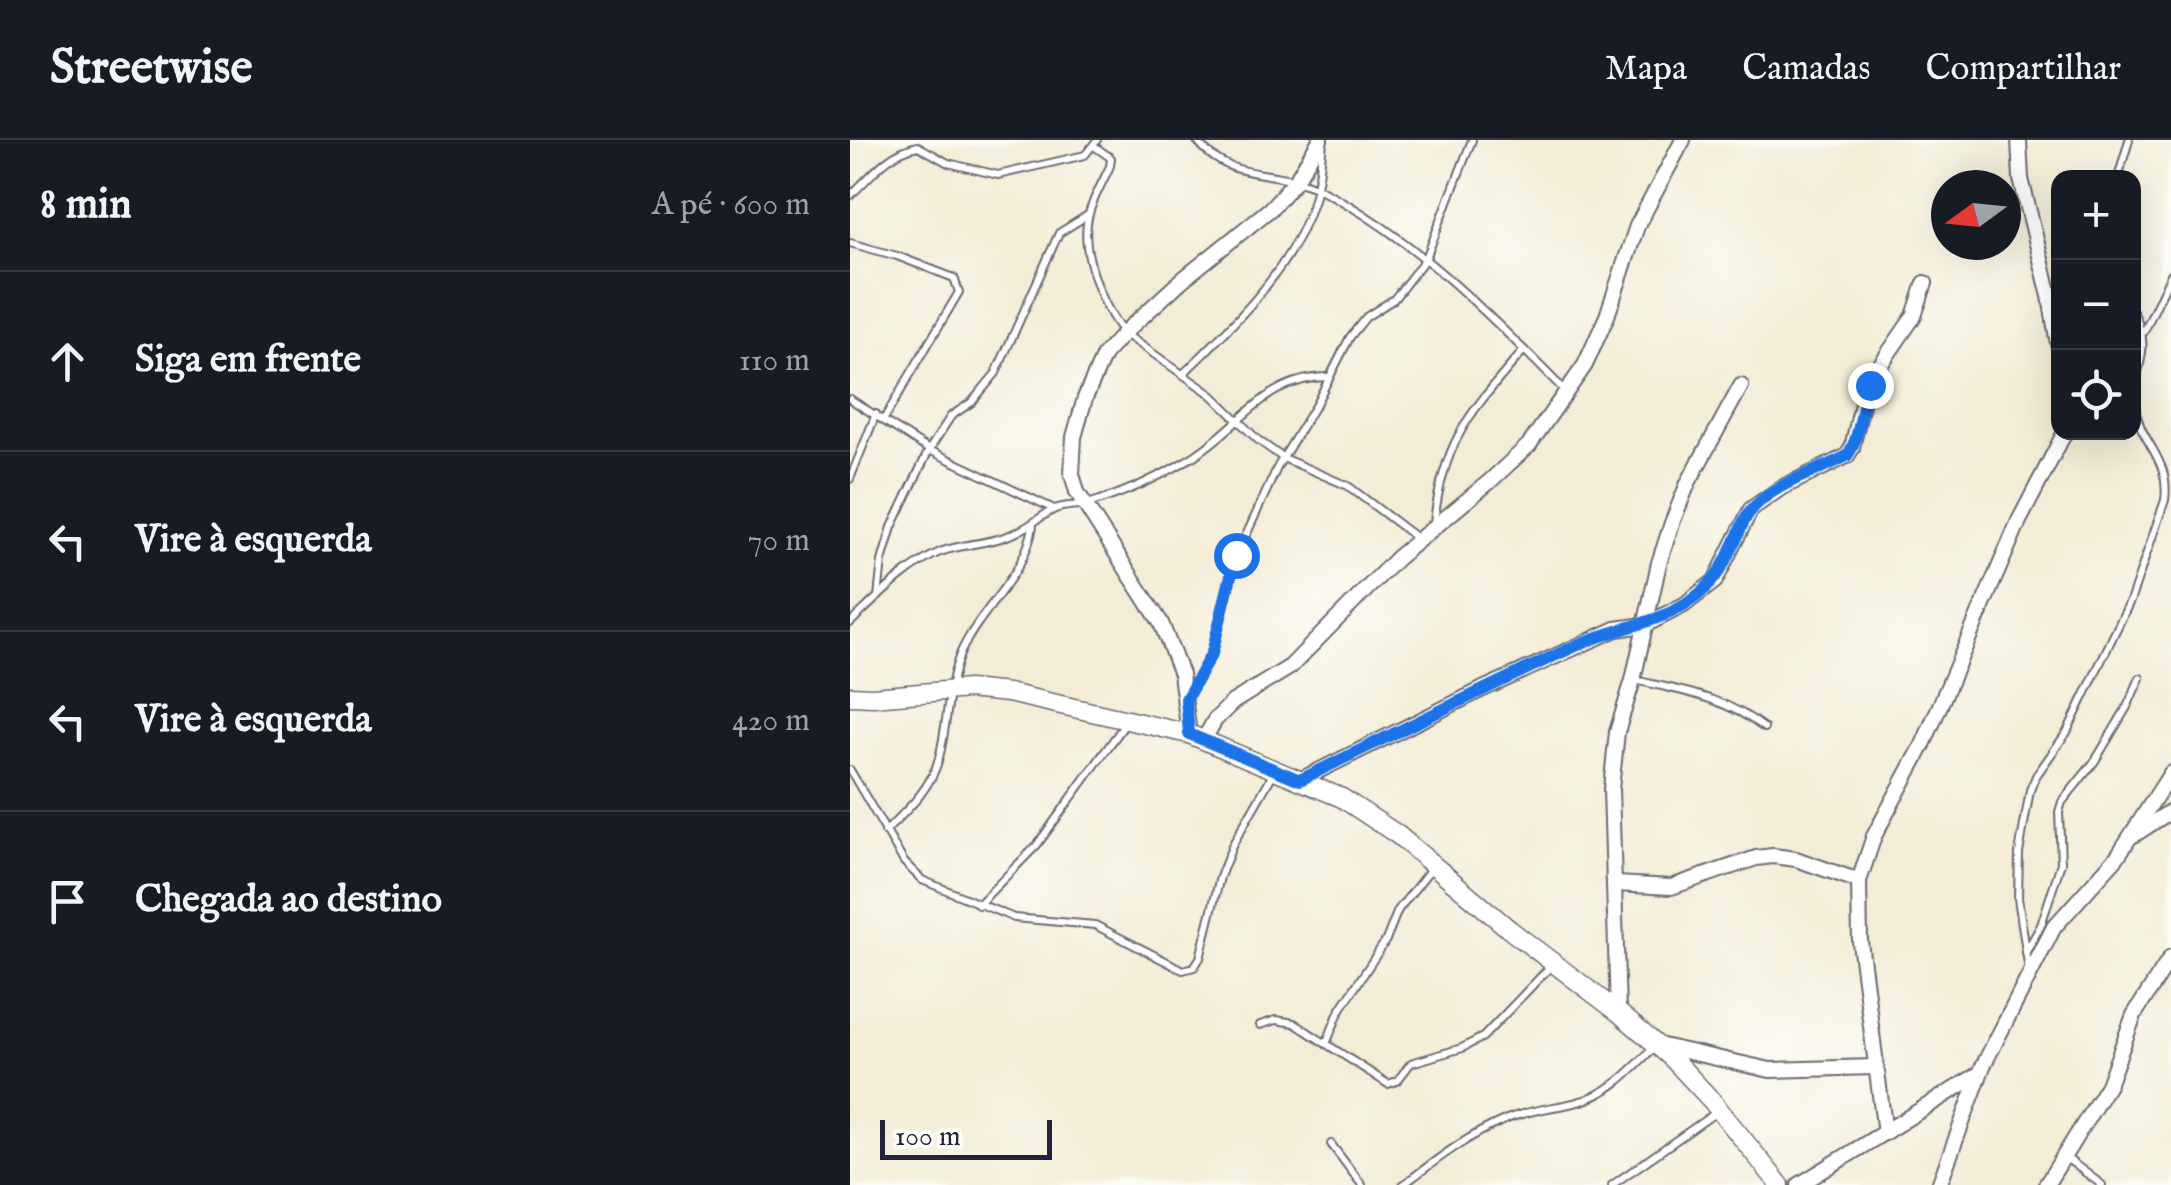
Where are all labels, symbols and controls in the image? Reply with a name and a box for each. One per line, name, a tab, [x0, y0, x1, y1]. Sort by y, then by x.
text: Streetwise	[50, 39, 253, 99]
text: Mapa	[1605, 47, 1687, 92]
text: Camadas	[1742, 47, 1871, 92]
text: Compartilhar	[1926, 47, 2121, 92]
north arrow	[1931, 170, 2021, 260]
map controls	[2051, 170, 2141, 440]
button: +	[2051, 170, 2141, 260]
text: 8 min	[40, 179, 132, 232]
text: A pé · 600 m	[652, 185, 810, 226]
button: −	[2051, 260, 2141, 350]
icon: ahead	[40, 334, 95, 389]
text: Siga em frente	[135, 337, 361, 385]
text: 110 m	[739, 341, 810, 382]
button: locate	[2051, 350, 2141, 440]
route end	[1848, 363, 1894, 409]
icon: left	[40, 514, 95, 569]
text: Vire à esquerda	[135, 517, 372, 565]
text: 70 m	[748, 521, 810, 562]
route start	[1214, 533, 1260, 579]
icon: left	[40, 694, 95, 749]
text: Vire à esquerda	[135, 697, 372, 745]
text: 420 m	[732, 701, 810, 742]
icon: arrive	[40, 874, 95, 929]
text: Chegada ao destino	[135, 877, 442, 925]
scale bar	[880, 1115, 1052, 1160]
text: 100 m	[895, 1120, 961, 1155]

